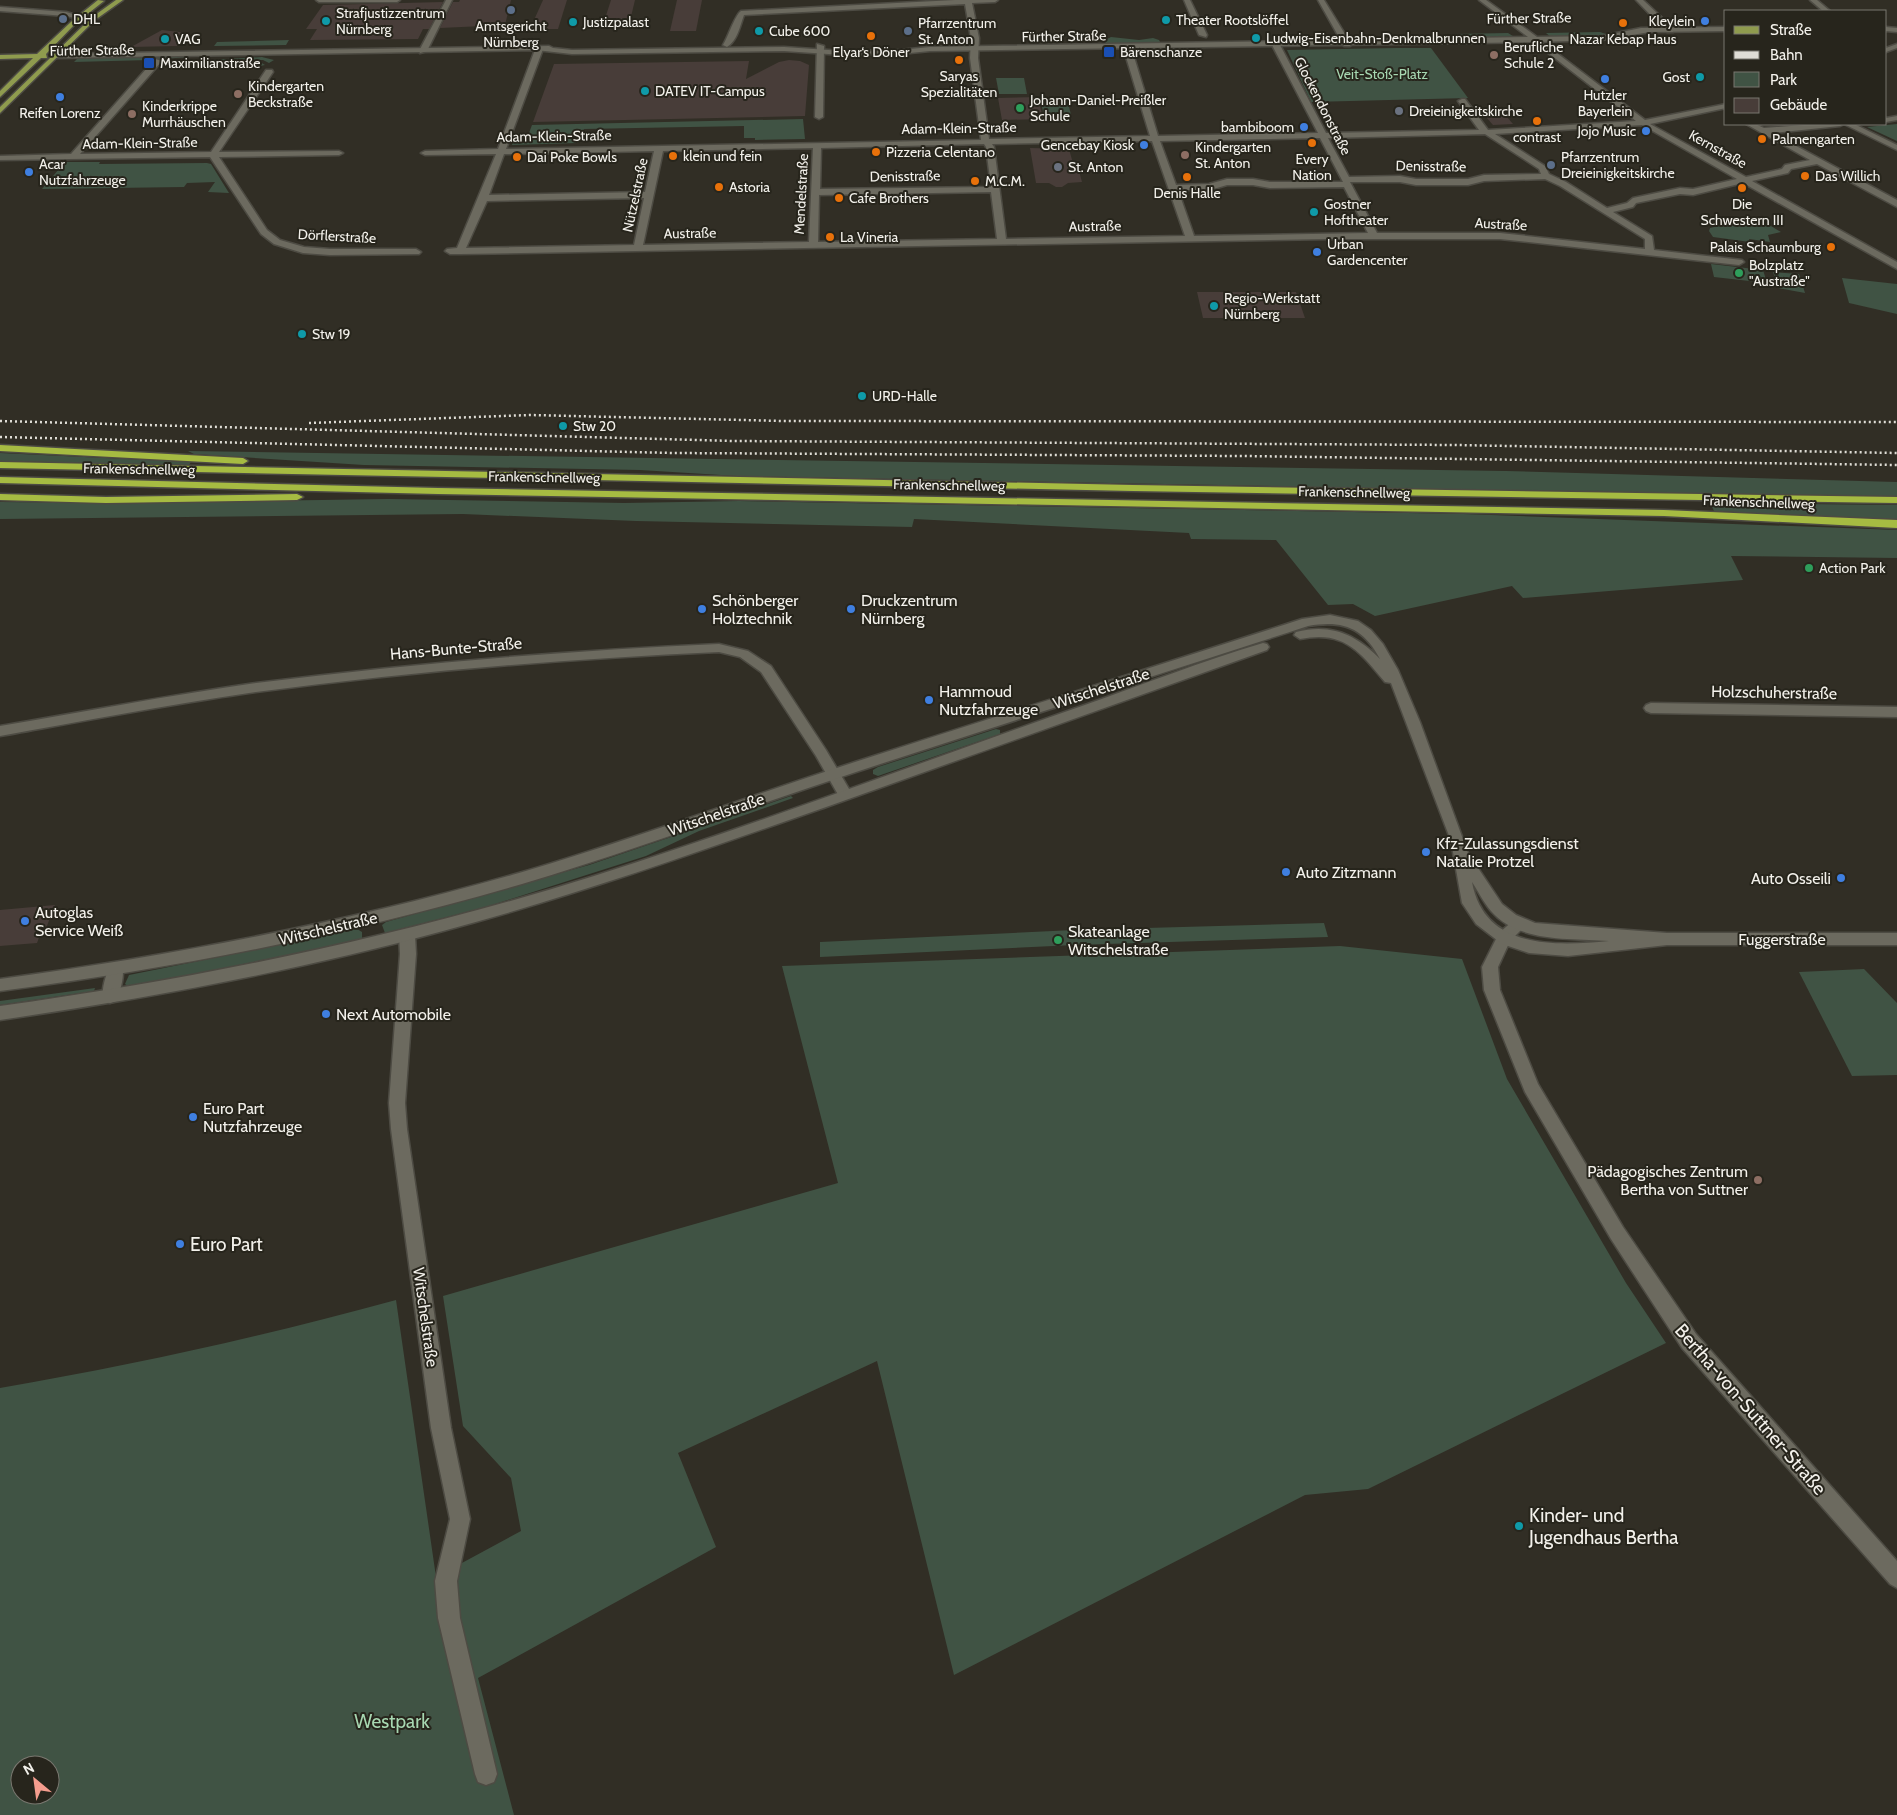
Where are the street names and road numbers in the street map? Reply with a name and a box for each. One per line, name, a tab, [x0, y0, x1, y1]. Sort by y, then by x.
street label: Fürther Straße	[1487, 8, 1571, 28]
street label: Fürther Straße	[1022, 26, 1106, 46]
street label: Fürther Straße	[50, 40, 134, 60]
street label: Glockendonstraße	[1291, 54, 1355, 158]
street label: Adam-Klein-Straße	[901, 118, 1017, 138]
street label: Adam-Klein-Straße	[496, 126, 612, 146]
street label: Kernstraße	[1686, 126, 1750, 172]
street label: Adam-Klein-Straße	[82, 133, 198, 153]
street label: Mendelstraße	[790, 153, 812, 235]
street label: Nützelstraße	[618, 156, 652, 234]
street label: Denisstraße	[1396, 156, 1466, 176]
street label: Denisstraße	[870, 166, 940, 186]
street label: Austraße	[1474, 214, 1528, 234]
street label: Austraße	[1069, 217, 1121, 235]
street label: Austraße	[664, 224, 716, 242]
street label: Dörflerstraße	[297, 225, 377, 247]
street label: Frankenschnellweg	[83, 459, 196, 479]
street label: Frankenschnellweg	[488, 467, 601, 487]
street label: Frankenschnellweg	[893, 475, 1006, 495]
street label: Frankenschnellweg	[1298, 482, 1411, 502]
street label: Frankenschnellweg	[1703, 491, 1816, 513]
street label: Hans-Bunte-Straße	[389, 633, 523, 664]
street label: Witschelstraße	[1050, 664, 1152, 713]
street label: Holzschuherstraße	[1711, 682, 1837, 703]
street label: Witschelstraße	[666, 789, 767, 840]
street label: Witschelstraße	[277, 908, 379, 949]
street label: Fuggerstraße	[1738, 930, 1826, 949]
street label: Witschelstraße	[409, 1266, 442, 1368]
street label: Bertha-von-Suttner-Straße	[1670, 1319, 1831, 1500]

